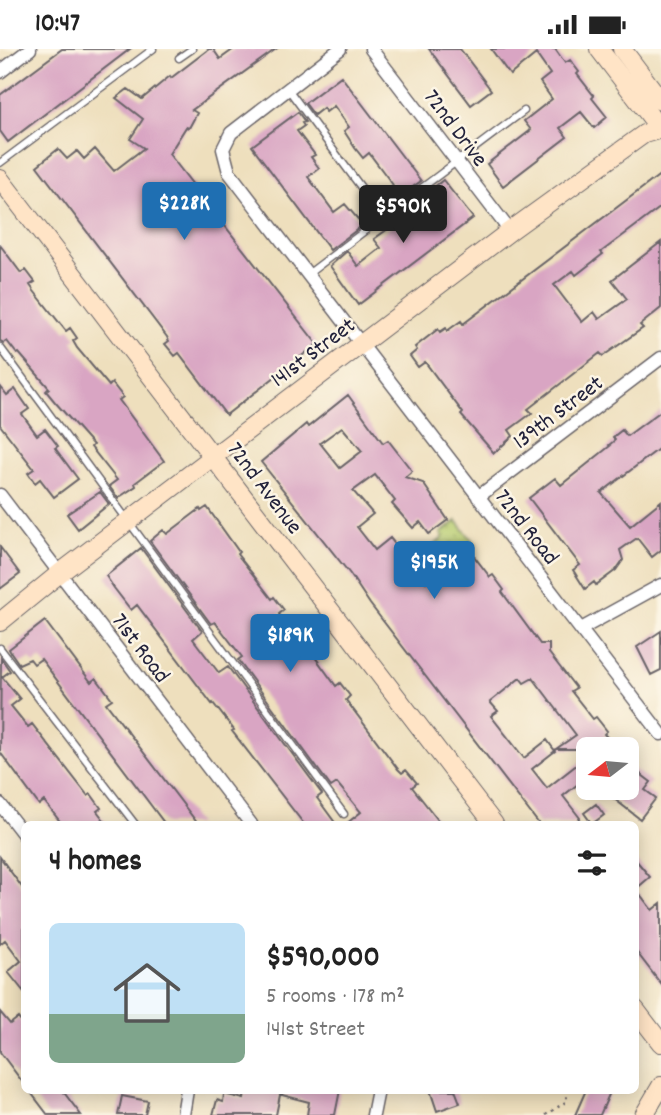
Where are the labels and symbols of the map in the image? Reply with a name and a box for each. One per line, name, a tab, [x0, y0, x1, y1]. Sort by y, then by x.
street label: 72nd Drive	[414, 83, 494, 175]
pin: $228K	[135, 183, 233, 242]
pin: $590K	[354, 185, 452, 245]
street label: 141st Street	[265, 311, 364, 397]
street label: 139th Street	[507, 369, 611, 459]
street label: 72nd Avenue	[217, 436, 309, 542]
street label: 72nd Road	[485, 483, 566, 573]
pin: $195K	[385, 541, 483, 601]
street label: 71st Road	[102, 607, 177, 691]
pin: $189K	[241, 615, 339, 674]
north arrow	[576, 737, 639, 800]

